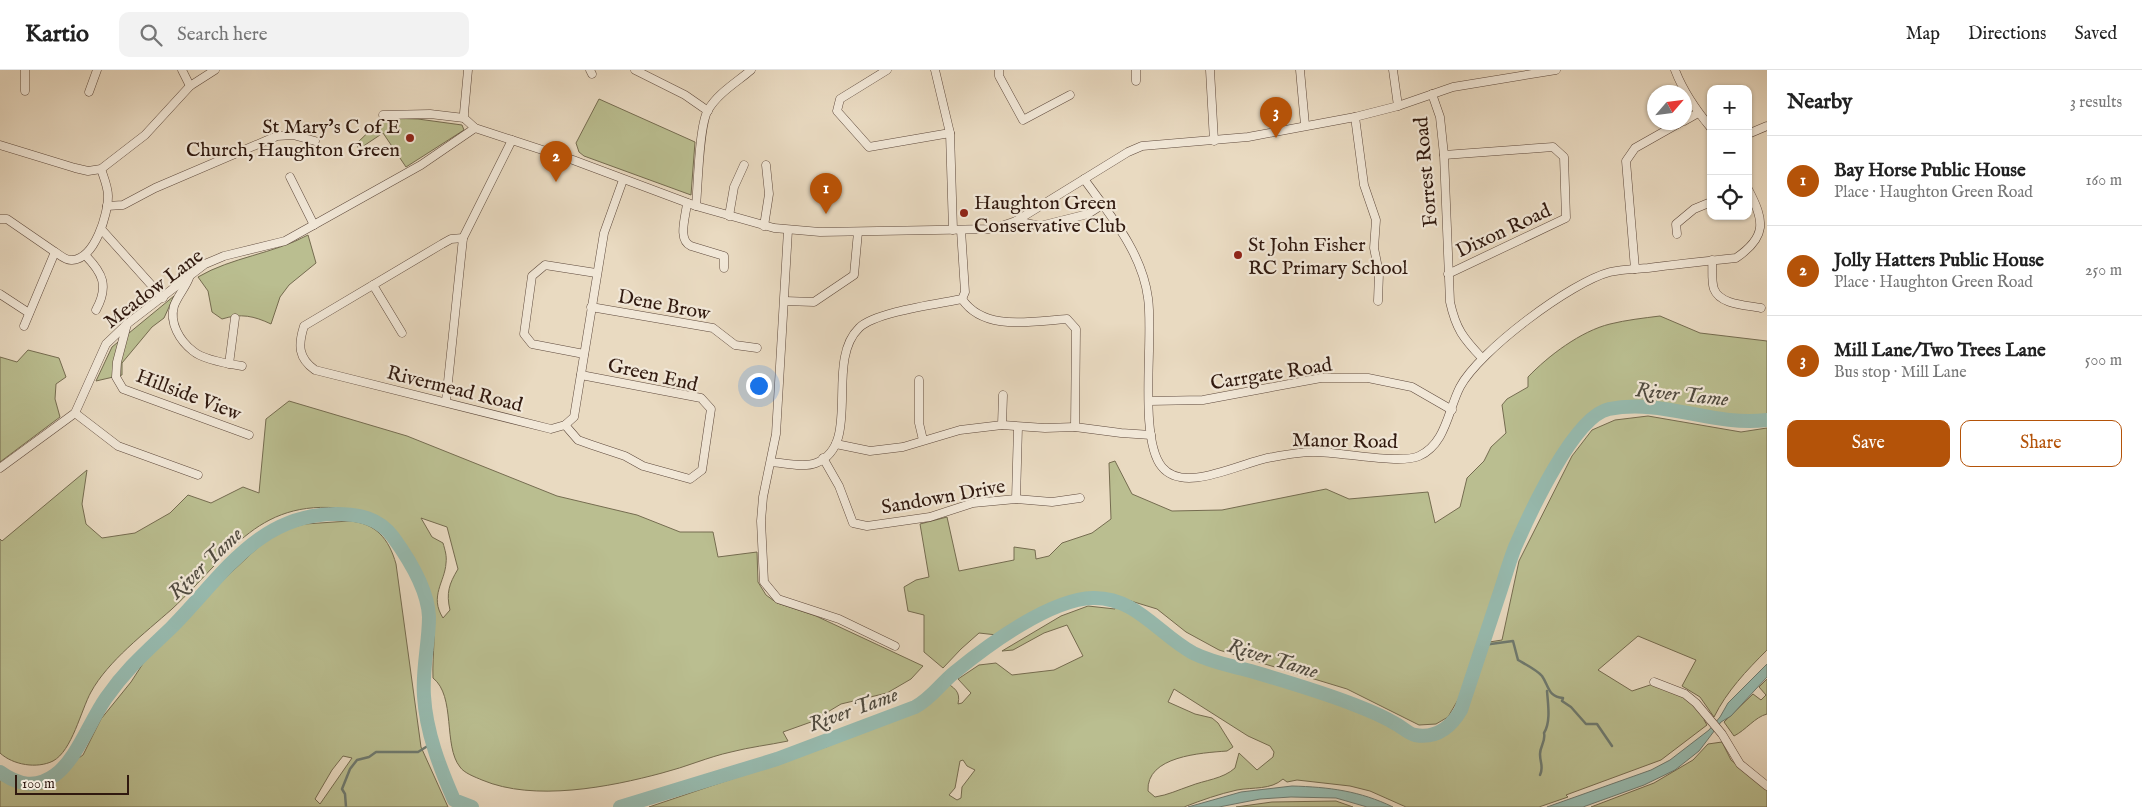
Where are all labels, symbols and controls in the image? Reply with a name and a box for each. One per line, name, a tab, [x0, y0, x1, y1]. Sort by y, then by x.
search box	[119, 12, 469, 57]
text: Kartio	[25, 19, 89, 50]
icon: search	[137, 21, 165, 49]
text: Search here	[177, 23, 268, 47]
text: Map	[1906, 23, 1940, 46]
text: Directions	[1968, 23, 2046, 46]
text: Saved	[2074, 23, 2117, 46]
north arrow	[1647, 85, 1692, 130]
map controls	[1707, 85, 1752, 220]
button: +	[1707, 85, 1752, 130]
text: Nearby	[1787, 89, 1852, 116]
text: 3 results	[2070, 93, 2122, 113]
pin: 3	[1260, 97, 1292, 138]
place label: St Mary's C of E Church, Haughton Green	[186, 115, 400, 163]
street label: Forrest Road	[1409, 115, 1444, 228]
button: −	[1707, 130, 1752, 175]
marker: St Mary's C of E Church, Haughton Green	[404, 132, 416, 144]
pin: 2	[540, 141, 572, 182]
text: Bay Horse Public House	[1834, 159, 2026, 183]
text: 1	[1800, 171, 1806, 191]
text: 160 m	[2086, 171, 2122, 191]
pin: 1	[810, 173, 842, 214]
button: locate	[1707, 175, 1752, 220]
text: Place · Haughton Green Road	[1834, 183, 2033, 203]
place label: Haughton Green Conservative Club	[974, 191, 1126, 239]
street label: Dixon Road	[1452, 198, 1555, 264]
marker: Haughton Green Conservative Club	[958, 207, 970, 219]
place label: St John Fisher RC Primary School	[1248, 233, 1408, 281]
street label: Meadow Lane	[99, 244, 209, 335]
marker: St John Fisher RC Primary School	[1232, 249, 1244, 261]
text: Jolly Hatters Public House	[1834, 249, 2044, 273]
text: 2	[1799, 261, 1807, 281]
text: 250 m	[2085, 261, 2122, 281]
text: Place · Haughton Green Road	[1834, 273, 2033, 293]
street label: Dene Brow	[615, 284, 713, 327]
text: Mill Lane/Two Trees Lane	[1834, 339, 2046, 363]
text: 3	[1800, 351, 1806, 371]
text: 500 m	[2085, 351, 2122, 371]
street label: Carrgate Road	[1209, 352, 1334, 396]
street label: Green End	[605, 353, 701, 398]
street label: Rivermead Road	[384, 361, 525, 418]
text: Bus stop · Mill Lane	[1834, 363, 1967, 383]
street label: Hillside View	[132, 364, 245, 427]
your location	[746, 373, 772, 399]
water label: River Tame	[1634, 377, 1730, 414]
button: Save	[1787, 420, 1950, 467]
button: Share	[1960, 420, 2122, 467]
street label: Manor Road	[1292, 428, 1398, 455]
street label: Sandown Drive	[879, 474, 1007, 521]
water label: River Tame	[163, 522, 249, 606]
water label: River Tame	[1224, 633, 1321, 686]
water label: River Tame	[805, 682, 902, 739]
scale bar	[15, 772, 129, 795]
text: 100 m	[22, 775, 55, 793]

